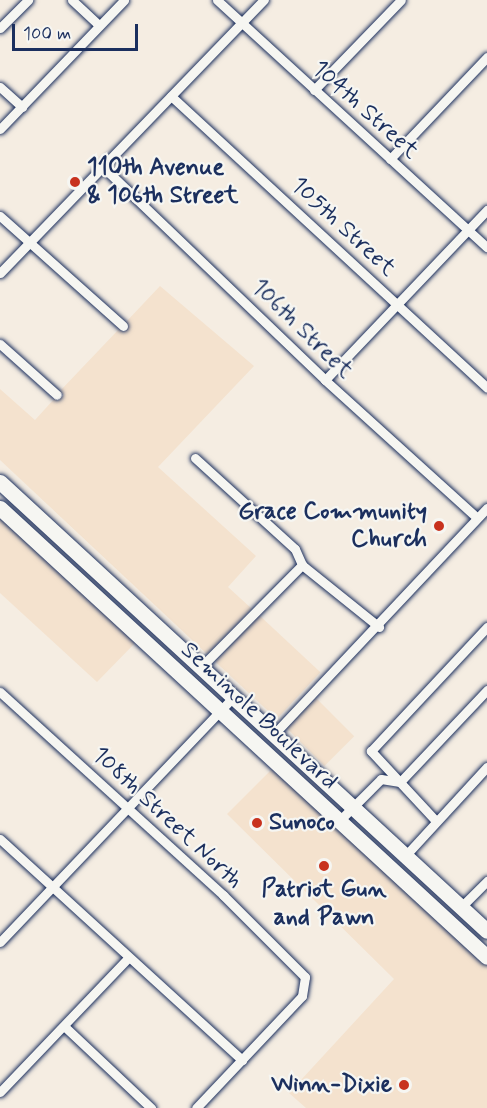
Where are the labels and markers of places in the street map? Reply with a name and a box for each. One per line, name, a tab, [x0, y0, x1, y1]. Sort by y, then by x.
place label: 110th Avenue & 106th Street	[87, 154, 238, 210]
marker: 110th Avenue & 106th Street	[68, 175, 82, 189]
place label: Grace Community Church	[240, 498, 427, 554]
marker: Grace Community Church	[432, 519, 446, 533]
place label: Sunoco	[269, 809, 335, 837]
marker: Sunoco	[250, 816, 264, 830]
marker: Patriot Gun and Pawn	[317, 859, 331, 873]
place label: Patriot Gun and Pawn	[264, 876, 384, 932]
place label: Winn-Dixie	[271, 1071, 392, 1099]
marker: Winn-Dixie	[397, 1078, 411, 1092]

